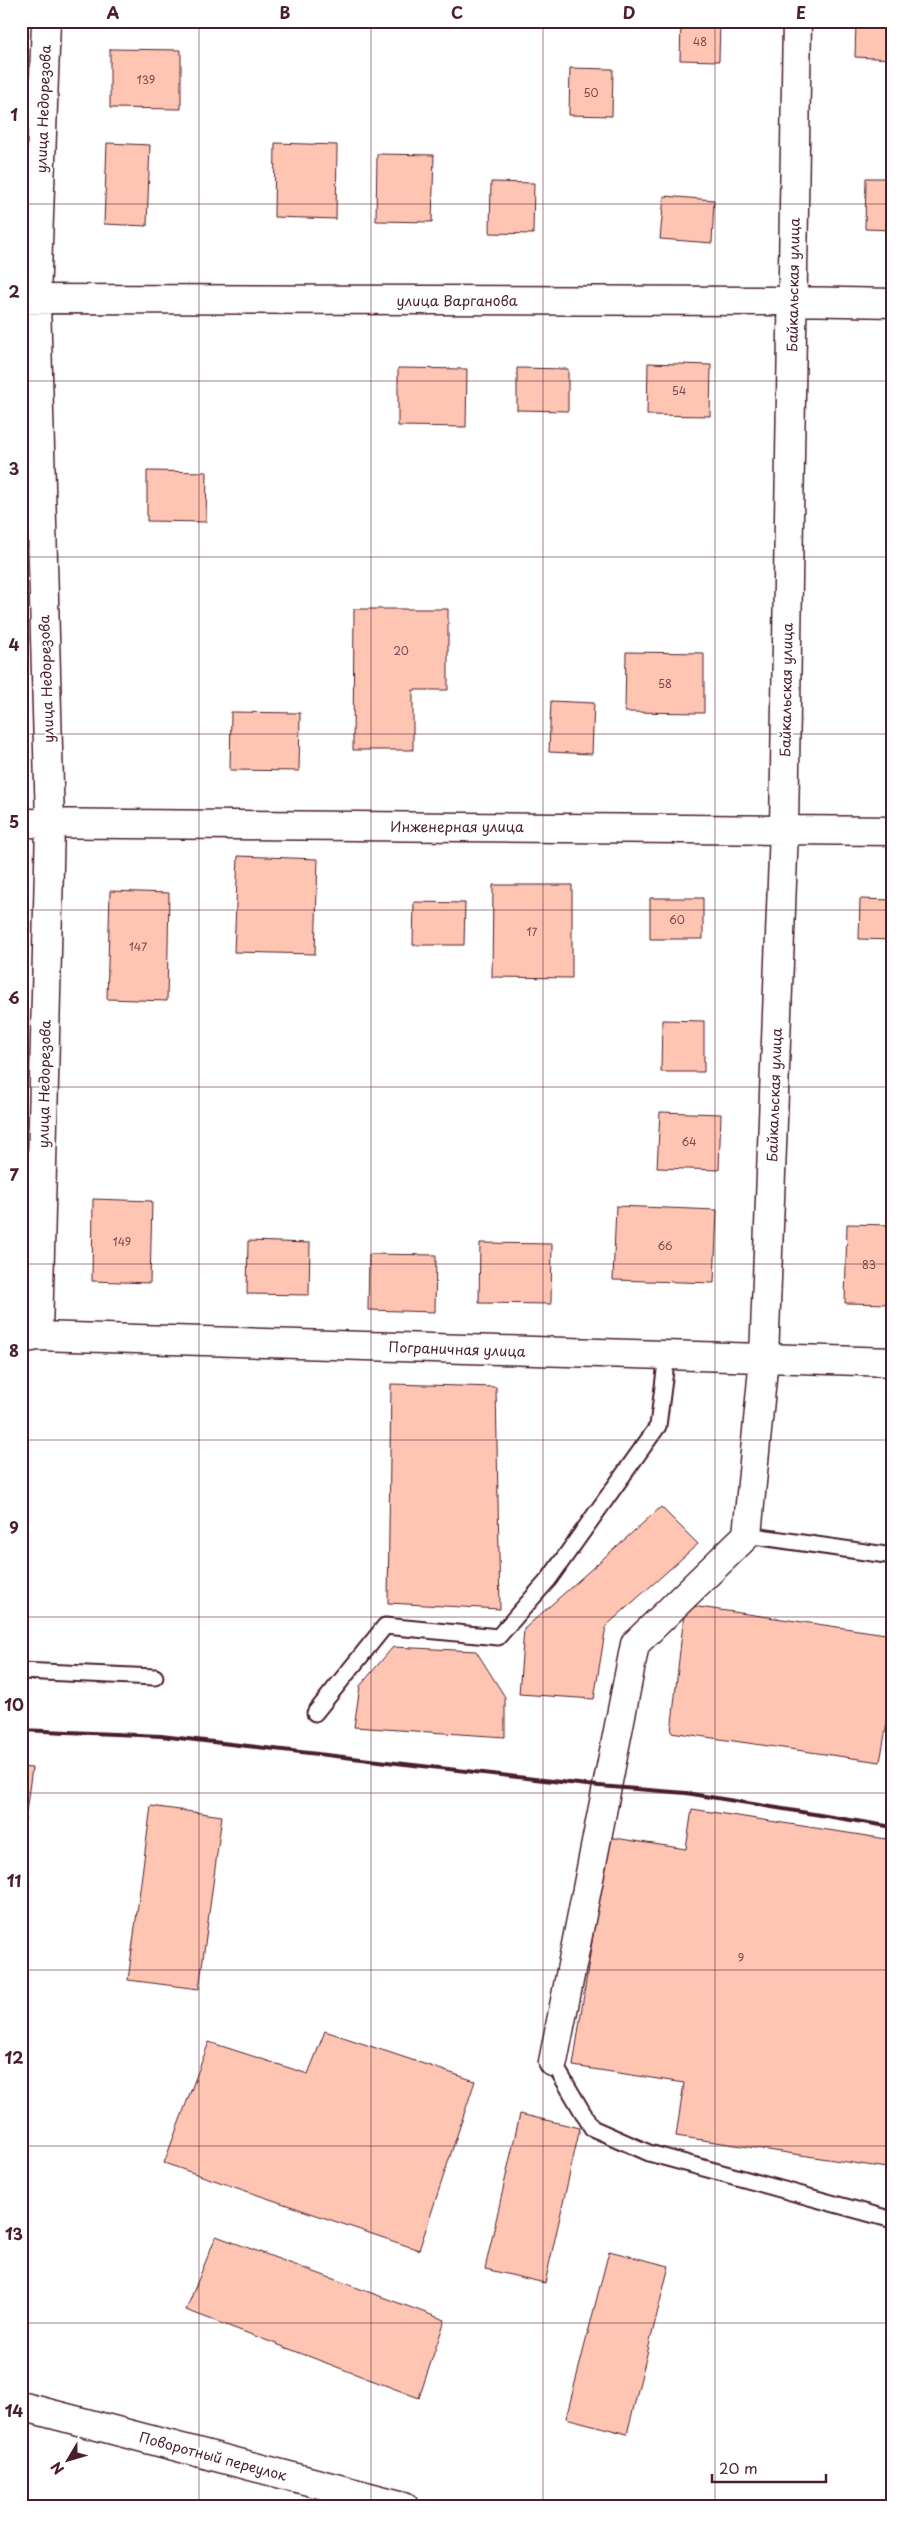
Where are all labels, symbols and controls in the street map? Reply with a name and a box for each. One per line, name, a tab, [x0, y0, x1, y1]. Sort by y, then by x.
text: A	[107, 0, 120, 24]
text: B	[280, 0, 291, 24]
text: C	[451, 0, 463, 24]
text: D	[623, 0, 635, 24]
text: E	[796, 0, 806, 24]
house number: 48	[693, 33, 707, 50]
street label: улица Недорезова	[30, 44, 56, 173]
house number: 139	[137, 71, 155, 88]
house number: 50	[583, 84, 599, 101]
text: 1	[10, 102, 18, 126]
street label: Байкальская улица	[781, 218, 805, 352]
text: 2	[8, 279, 20, 303]
street label: улица Варганова	[397, 290, 518, 311]
house number: 54	[672, 382, 686, 399]
text: 3	[9, 456, 19, 480]
street label: улица Недорезова	[33, 614, 59, 743]
street label: Байкальская улица	[774, 623, 798, 757]
text: 4	[9, 632, 20, 656]
house number: 20	[393, 642, 409, 659]
house number: 58	[658, 675, 672, 692]
text: 5	[9, 809, 19, 833]
street label: Инженерная улица	[390, 816, 524, 837]
house number: 60	[669, 911, 685, 928]
house number: 17	[527, 923, 538, 940]
house number: 147	[129, 938, 147, 955]
text: 6	[8, 985, 20, 1009]
street label: улица Недорезова	[32, 1019, 56, 1148]
street label: Байкальская улица	[761, 1027, 787, 1162]
house number: 64	[682, 1133, 696, 1150]
text: 7	[9, 1162, 19, 1186]
house number: 149	[113, 1233, 131, 1250]
house number: 66	[657, 1237, 673, 1254]
house number: 83	[862, 1256, 876, 1273]
street label: Пограничная улица	[388, 1336, 526, 1362]
text: 8	[9, 1338, 19, 1362]
text: 9	[9, 1515, 19, 1539]
text: 10	[4, 1692, 24, 1716]
text: 11	[7, 1868, 21, 1892]
house number: 9	[738, 1949, 744, 1966]
text: 12	[5, 2045, 23, 2069]
text: 13	[5, 2221, 23, 2245]
text: 14	[5, 2398, 23, 2422]
street label: Поворотный переулок	[137, 2426, 290, 2486]
north arrow	[42, 2434, 92, 2484]
scale bar	[712, 2452, 825, 2484]
text: 20 m	[719, 2456, 758, 2479]
text: N	[46, 2457, 69, 2479]

